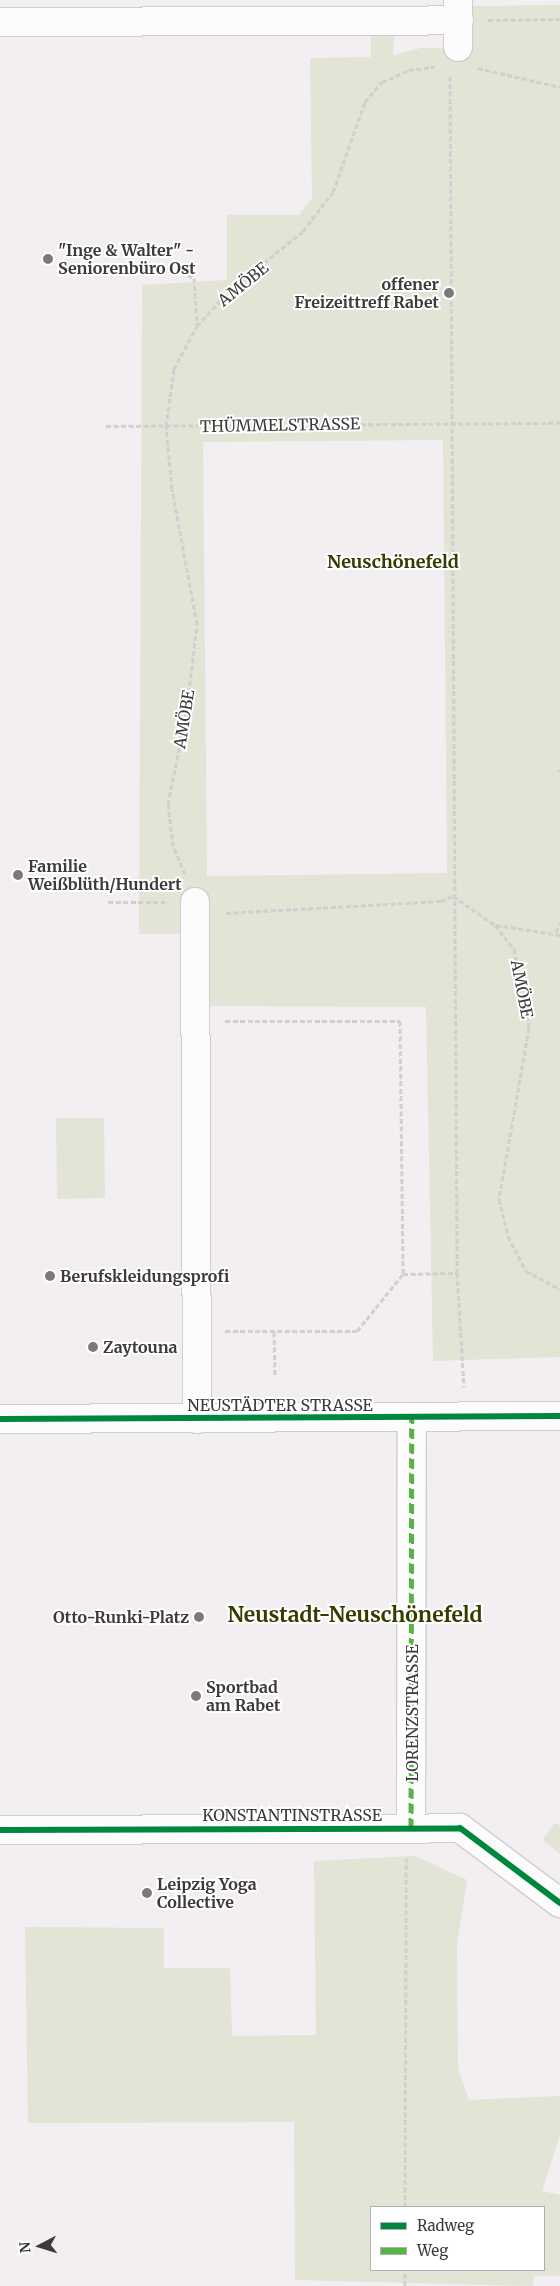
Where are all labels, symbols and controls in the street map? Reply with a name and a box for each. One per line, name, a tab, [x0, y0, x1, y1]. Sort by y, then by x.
place label: "Inge & Walter" - Seniorenbüro Ost	[58, 240, 196, 278]
marker: "Inge & Walter" - Seniorenbüro Ost	[42, 253, 54, 265]
street label: AMÖBE	[214, 258, 272, 310]
place label: offener Freizeittreff Rabet	[294, 274, 439, 312]
marker: offener Freizeittreff Rabet	[443, 287, 455, 299]
street label: THÜMMELSTRASSE	[200, 414, 360, 436]
district label: Neuschönefeld	[327, 551, 459, 573]
street label: AMÖBE	[170, 688, 198, 750]
place label: Familie Weißblüth/Hundert	[28, 856, 182, 894]
marker: Familie Weißblüth/Hundert	[12, 869, 24, 881]
street label: AMÖBE	[507, 958, 537, 1020]
place label: Berufskleidungsprofi	[60, 1266, 229, 1286]
marker: Berufskleidungsprofi	[44, 1270, 56, 1282]
place label: Zaytouna	[103, 1337, 178, 1357]
marker: Zaytouna	[87, 1341, 99, 1353]
street label: NEUSTÄDTER STRASSE	[187, 1395, 373, 1415]
district label: Neustadt-Neuschönefeld	[227, 1602, 483, 1628]
place label: Otto-Runki-Platz	[53, 1607, 189, 1627]
marker: Otto-Runki-Platz	[193, 1611, 205, 1623]
street label: LORENZSTRASSE	[402, 1644, 422, 1782]
place label: Sportbad am Rabet	[206, 1677, 280, 1715]
marker: Sportbad am Rabet	[190, 1690, 202, 1702]
street label: KONSTANTINSTRASSE	[202, 1805, 382, 1825]
place label: Leipzig Yoga Collective	[157, 1874, 257, 1912]
marker: Leipzig Yoga Collective	[141, 1887, 153, 1899]
legend	[370, 2206, 545, 2271]
text: Radweg	[417, 2216, 474, 2235]
north arrow	[15, 2221, 65, 2271]
text: N	[16, 2241, 35, 2254]
text: Weg	[417, 2241, 448, 2260]

